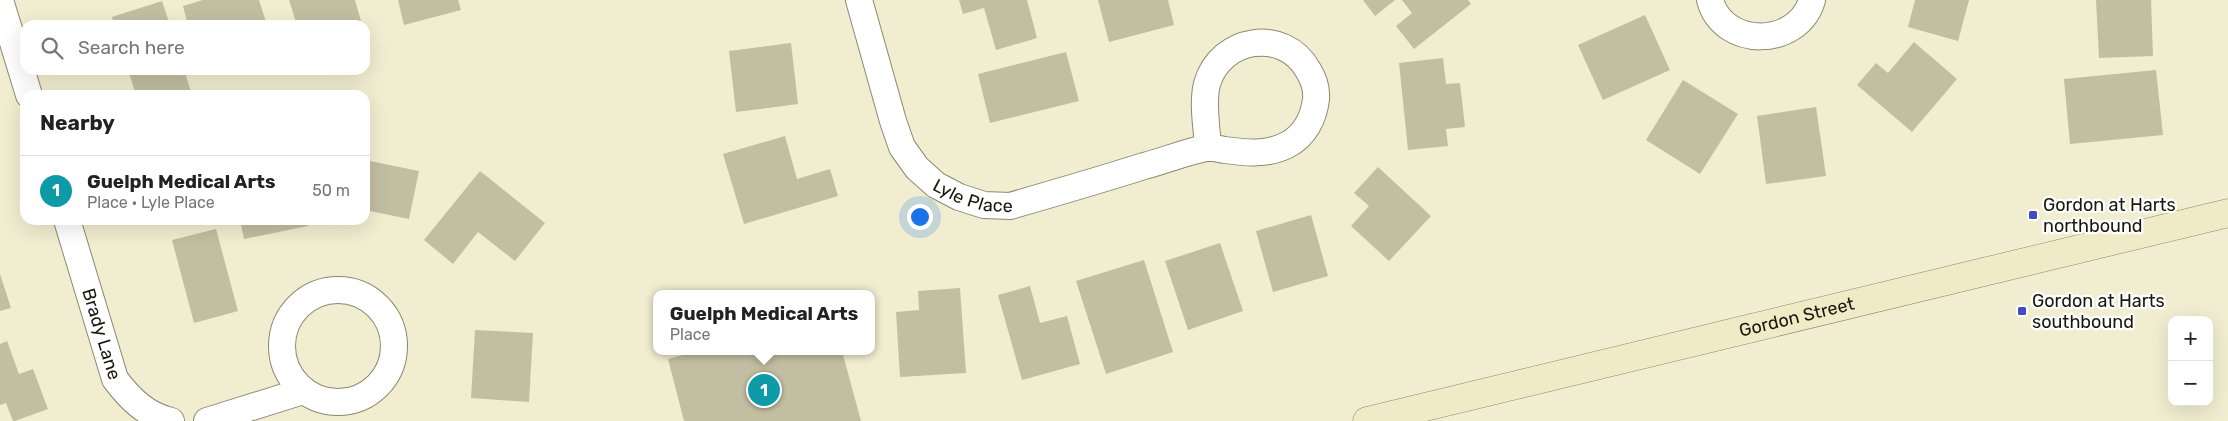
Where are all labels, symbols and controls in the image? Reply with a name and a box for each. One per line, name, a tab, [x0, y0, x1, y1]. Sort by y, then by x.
search box	[20, 20, 370, 75]
icon: search	[38, 34, 66, 62]
text: Search here	[78, 36, 185, 59]
text: Nearby	[40, 110, 115, 135]
text: Guelph Medical Arts	[87, 170, 275, 193]
street label: Lyle Place	[929, 174, 1013, 217]
text: 1	[52, 181, 60, 200]
text: 50 m	[312, 181, 350, 200]
text: Place · Lyle Place	[87, 193, 215, 212]
place label: Gordon at Harts northbound	[2043, 194, 2176, 237]
your location	[907, 204, 933, 230]
marker: Gordon at Harts northbound	[2027, 209, 2039, 221]
street label: Brady Lane	[77, 286, 126, 382]
popup	[653, 290, 875, 355]
place label: Gordon at Harts southbound	[2032, 290, 2165, 333]
street label: Gordon Street	[1737, 293, 1856, 342]
text: Guelph Medical Arts	[670, 302, 858, 325]
marker: Gordon at Harts southbound	[2016, 305, 2028, 317]
map controls	[2168, 316, 2213, 406]
button: +	[2168, 316, 2213, 361]
text: Place	[670, 325, 711, 344]
button: −	[2168, 361, 2213, 406]
pin: 1	[748, 371, 780, 409]

